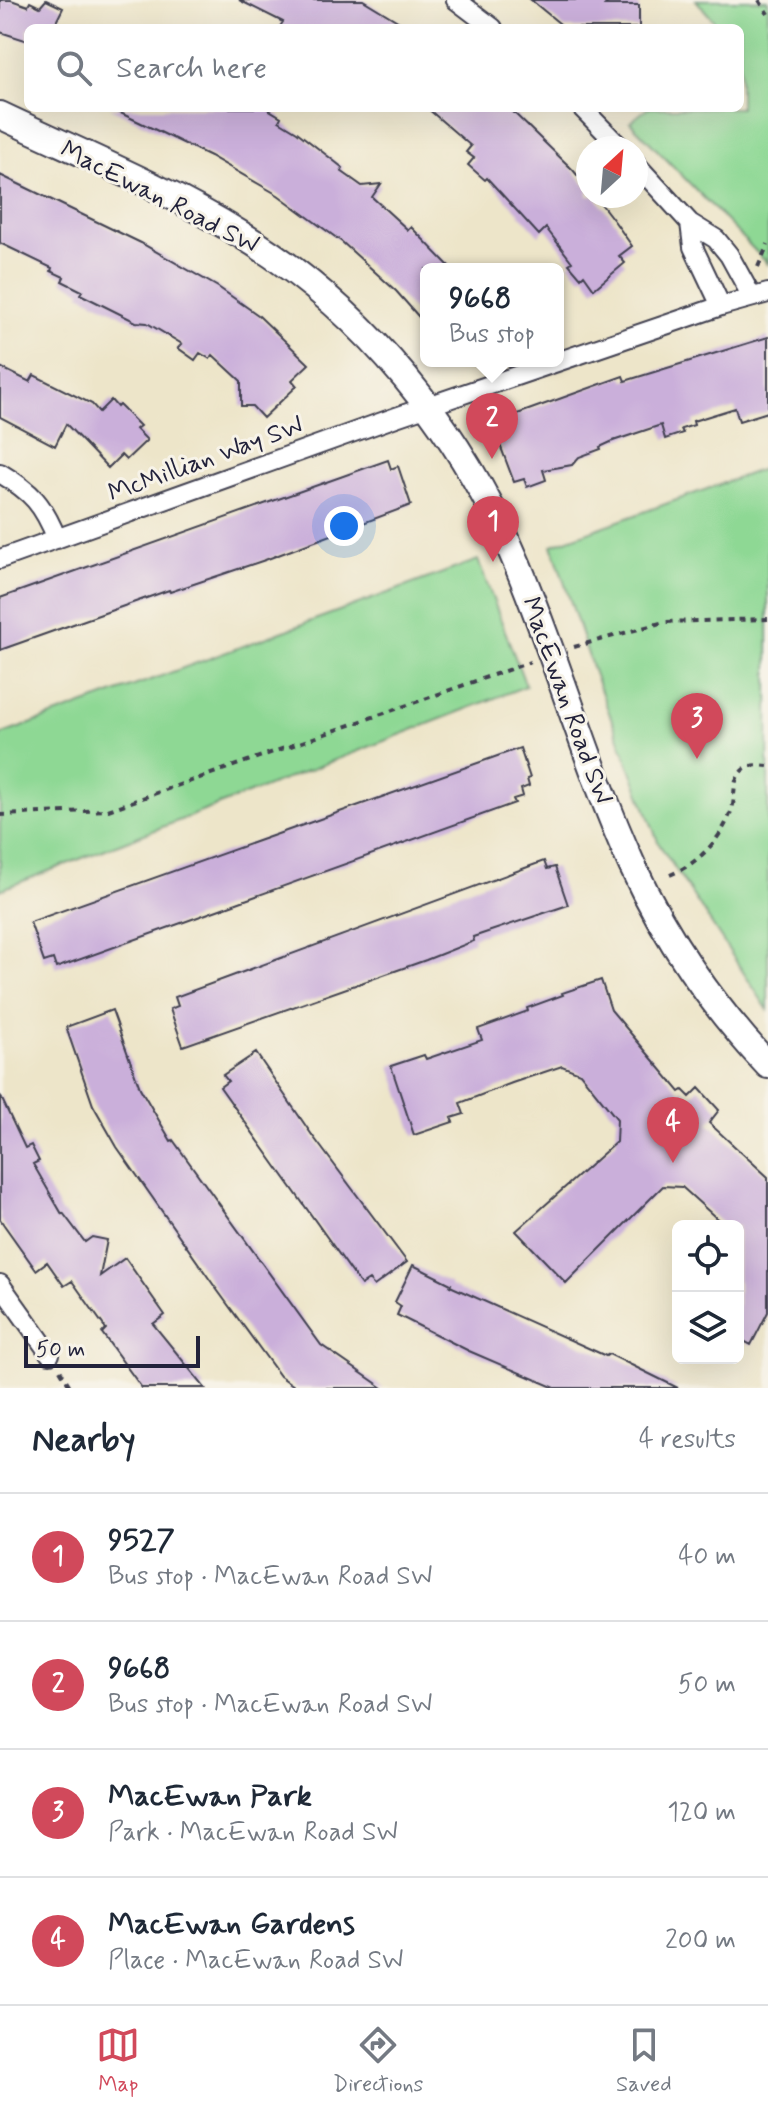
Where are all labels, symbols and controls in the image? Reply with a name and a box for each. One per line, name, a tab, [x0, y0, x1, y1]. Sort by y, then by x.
search box	[24, 24, 744, 112]
icon: search	[52, 46, 96, 90]
text: Search here	[116, 49, 267, 88]
street label: MacEwan Road SW	[54, 133, 264, 262]
north arrow	[576, 136, 648, 208]
popup	[420, 263, 564, 367]
text: 9668	[449, 279, 511, 318]
text: Bus stop	[449, 318, 535, 352]
pin: 2	[466, 393, 518, 459]
street label: McMillian Way SW	[104, 409, 308, 511]
pin: 1	[467, 496, 519, 562]
your location	[324, 506, 364, 546]
street label: MacEwan Road SW	[513, 592, 619, 809]
pin: 3	[671, 693, 723, 759]
pin: 4	[647, 1097, 699, 1163]
map controls	[672, 1220, 744, 1364]
button: locate	[672, 1220, 744, 1292]
button: layers	[672, 1292, 744, 1364]
scale bar	[24, 1332, 200, 1368]
text: 50 m	[36, 1336, 85, 1364]
text: Nearby	[32, 1418, 136, 1463]
text: 4 results	[639, 1423, 736, 1457]
text: 9527	[108, 1521, 175, 1560]
text: 1	[52, 1540, 64, 1574]
text: 40 m	[678, 1540, 736, 1574]
text: Bus stop · MacEwan Road SW	[108, 1560, 432, 1594]
text: 9668	[108, 1649, 170, 1688]
text: 2	[52, 1668, 64, 1702]
text: 50 m	[678, 1668, 736, 1702]
text: Bus stop · MacEwan Road SW	[108, 1688, 432, 1722]
text: MacEwan Park	[108, 1777, 312, 1816]
text: 3	[52, 1796, 64, 1830]
text: 120 m	[667, 1796, 736, 1830]
text: Park · MacEwan Road SW	[108, 1816, 398, 1850]
text: MacEwan Gardens	[108, 1905, 355, 1944]
text: 4	[50, 1924, 66, 1958]
text: 200 m	[665, 1924, 736, 1958]
text: Place · MacEwan Road SW	[108, 1944, 403, 1978]
tab: Map	[96, 2023, 140, 2099]
tab: Directions	[333, 2023, 423, 2099]
tab: Saved	[616, 2023, 672, 2099]

